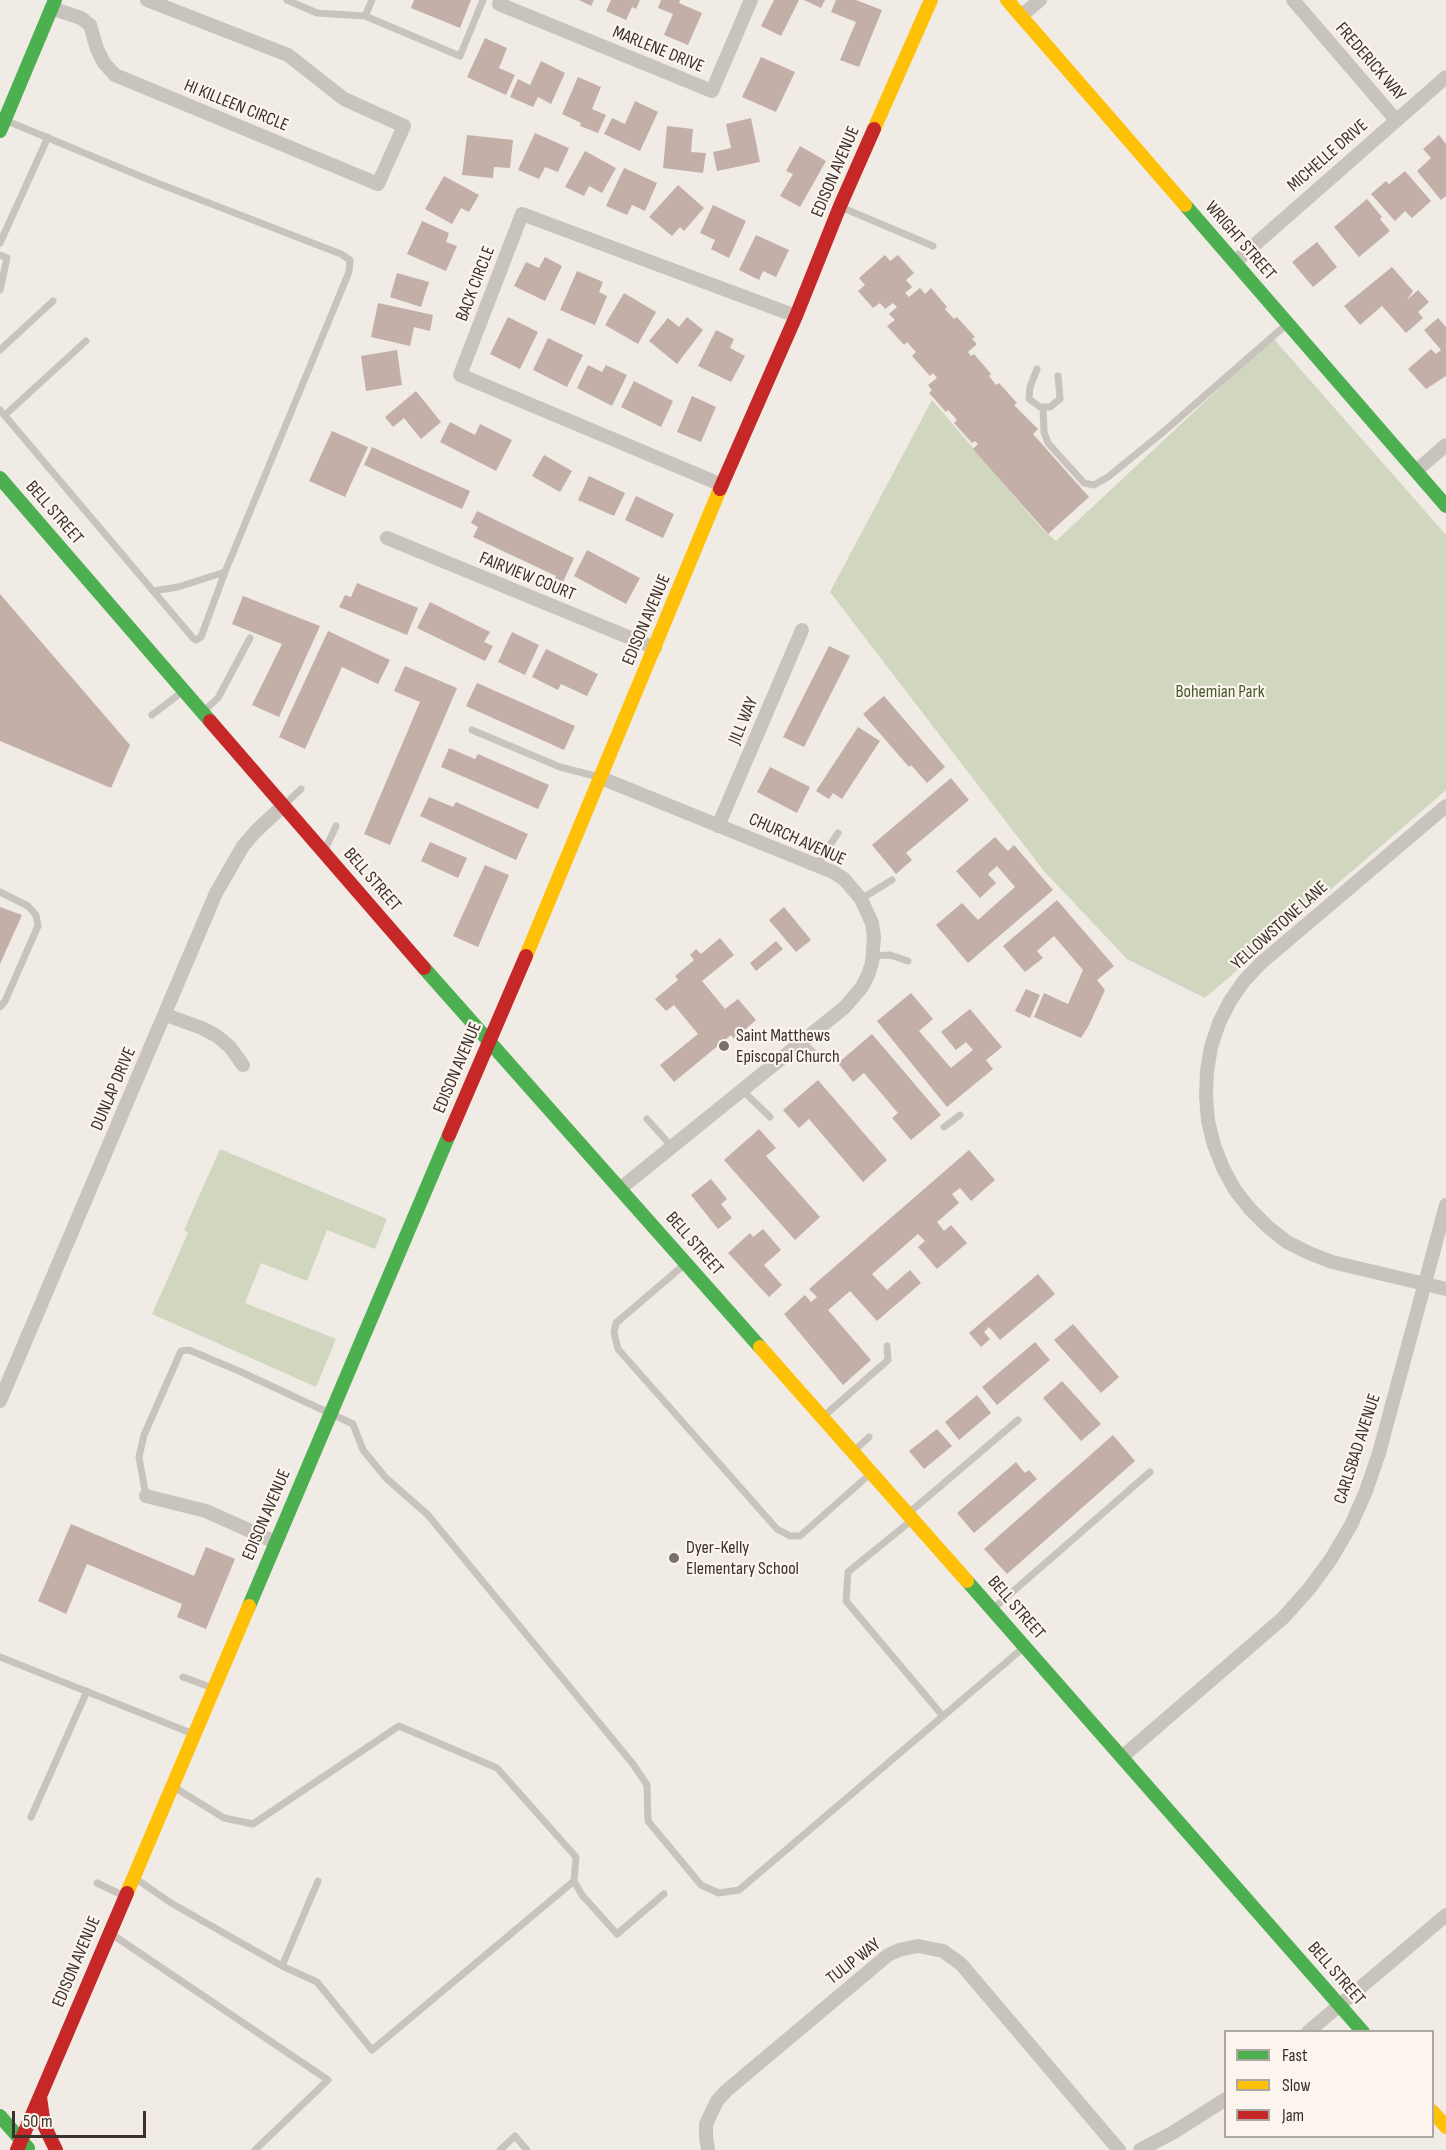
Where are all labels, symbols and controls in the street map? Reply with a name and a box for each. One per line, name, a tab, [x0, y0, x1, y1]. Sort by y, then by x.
street label: FREDERICK WAY	[1330, 18, 1410, 106]
street label: MARLENE DRIVE	[609, 22, 707, 78]
street label: HI KILLEEN CIRCLE	[181, 75, 291, 137]
street label: MICHELLE DRIVE	[1283, 115, 1373, 197]
street label: EDISON AVENUE	[807, 123, 865, 221]
street label: WRIGHT STREET	[1200, 197, 1280, 285]
street label: BACK CIRCLE	[452, 243, 500, 325]
street label: BELL STREET	[21, 477, 87, 549]
street label: FAIRVIEW COURT	[476, 548, 578, 606]
street label: EDISON AVENUE	[618, 571, 676, 669]
park label: Bohemian Park	[1175, 681, 1265, 703]
street label: JILL WAY	[724, 694, 764, 748]
street label: CHURCH AVENUE	[745, 809, 849, 871]
street label: BELL STREET	[339, 844, 405, 916]
street label: YELLOWSTONE LANE	[1227, 877, 1333, 975]
street label: EDISON AVENUE	[429, 1019, 487, 1117]
place label: Saint Matthews Episcopal Church	[736, 1025, 840, 1068]
marker: Saint Matthews Episcopal Church	[717, 1039, 731, 1053]
street label: DUNLAP DRIVE	[87, 1044, 141, 1134]
street label: BELL STREET	[661, 1208, 727, 1280]
street label: CARLSBAD AVENUE	[1330, 1391, 1386, 1507]
street label: EDISON AVENUE	[238, 1466, 296, 1564]
place label: Dyer-Kelly Elementary School	[686, 1537, 799, 1580]
marker: Dyer-Kelly Elementary School	[667, 1551, 681, 1565]
street label: BELL STREET	[983, 1572, 1049, 1644]
street label: EDISON AVENUE	[48, 1913, 106, 2011]
street label: TULIP WAY	[823, 1934, 885, 1990]
street label: BELL STREET	[1303, 1938, 1369, 2010]
legend	[1224, 2030, 1434, 2138]
text: Fast	[1282, 2045, 1307, 2066]
text: Slow	[1282, 2075, 1311, 2096]
scale bar	[15, 2099, 148, 2137]
text: Jam	[1282, 2105, 1304, 2126]
text: 50 m	[23, 2111, 53, 2132]

